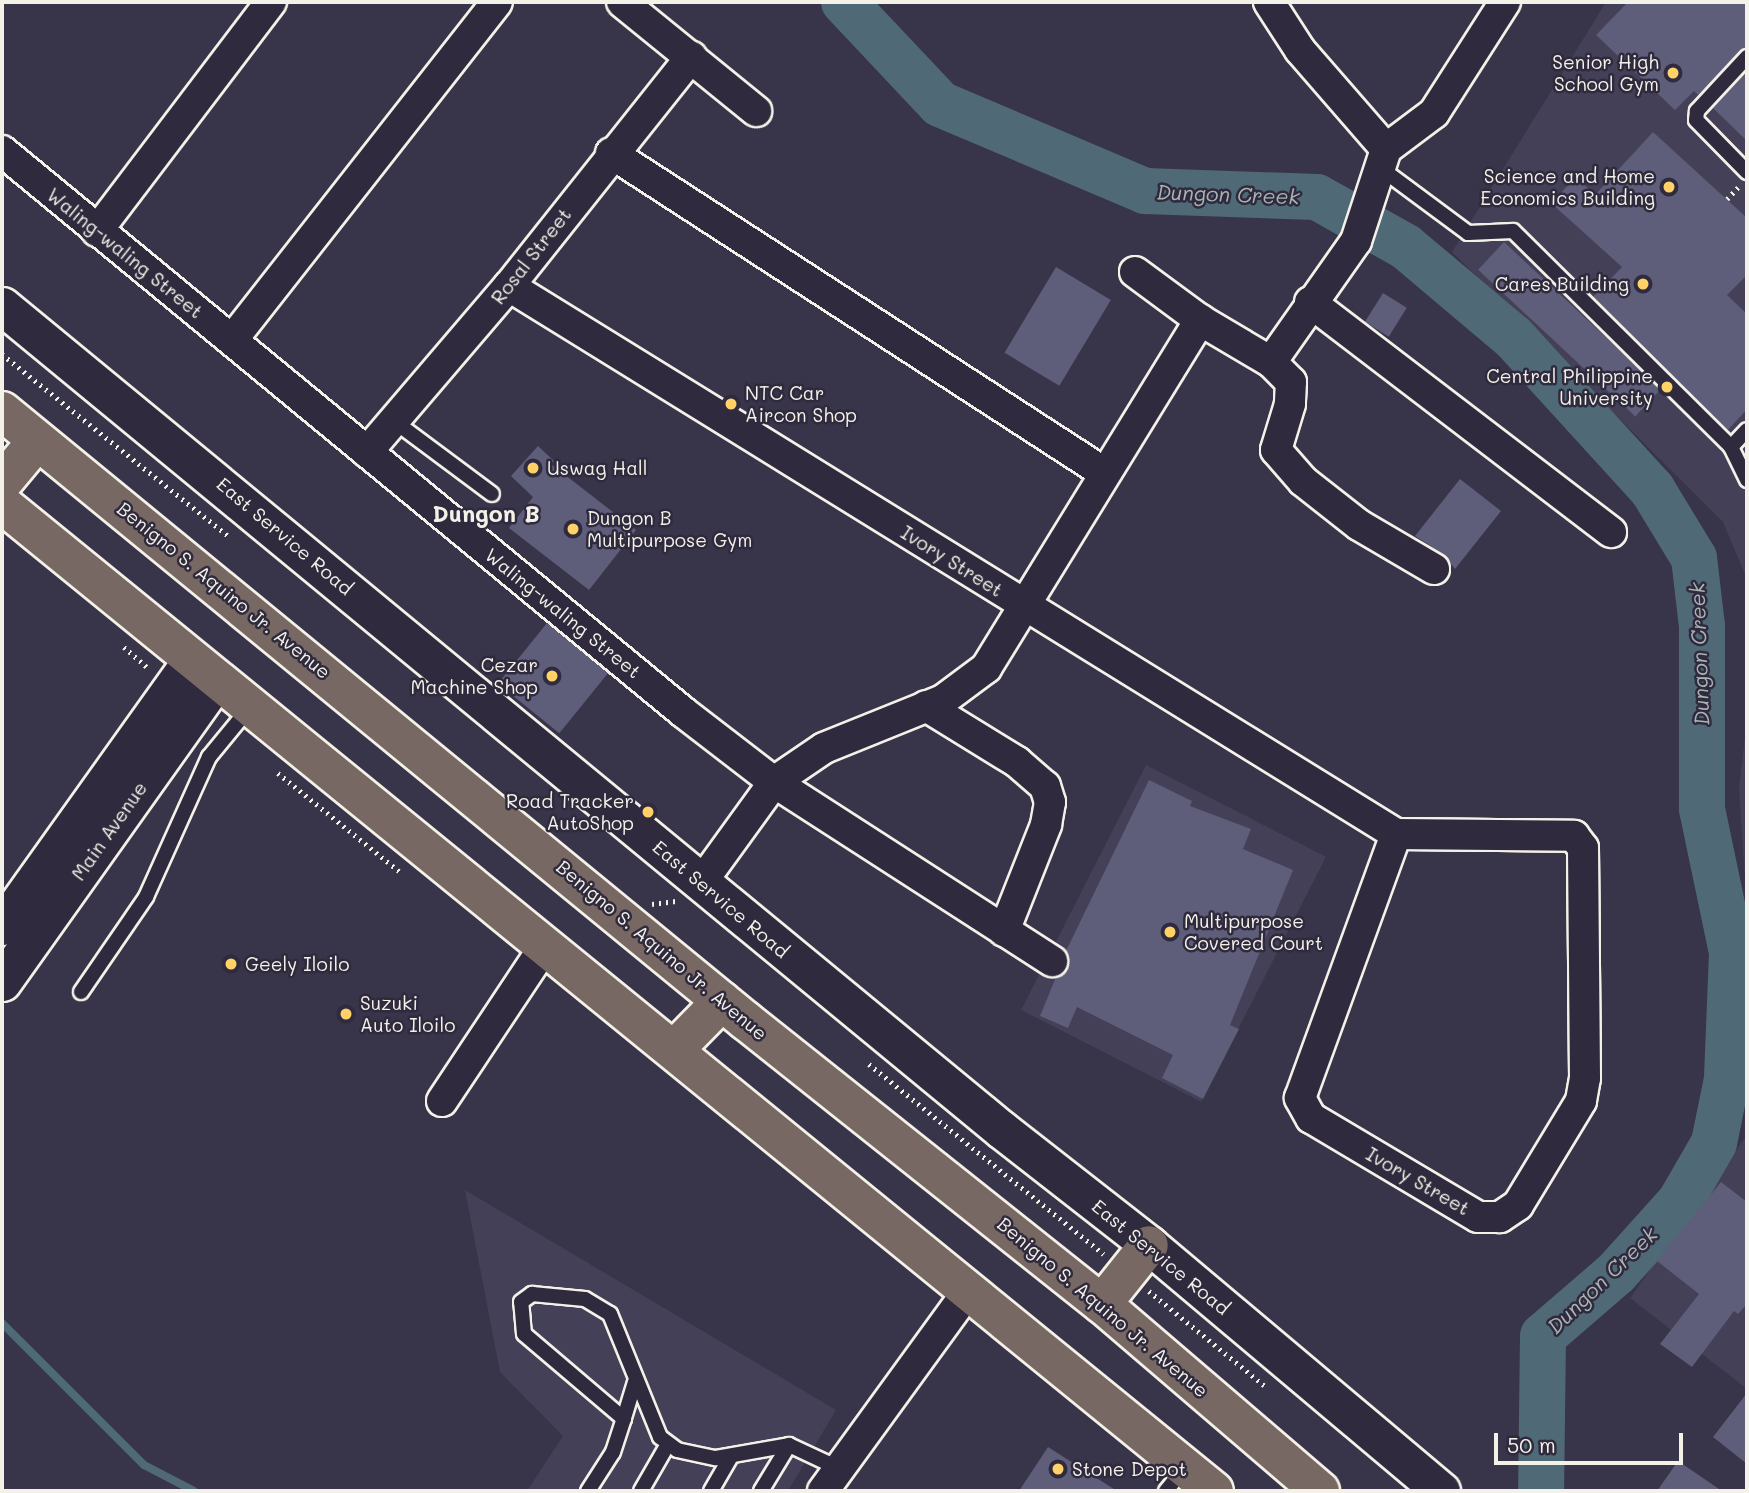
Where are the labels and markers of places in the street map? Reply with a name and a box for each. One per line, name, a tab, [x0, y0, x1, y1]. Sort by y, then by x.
place label: Senior High School Gym	[1552, 51, 1659, 95]
marker: Senior High School Gym	[1665, 65, 1681, 81]
place label: Science and Home Economics Building	[1480, 165, 1655, 209]
marker: Science and Home Economics Building	[1661, 179, 1677, 195]
place label: Cares Building	[1495, 273, 1629, 295]
marker: Cares Building	[1635, 276, 1651, 292]
place label: Central Philippine University	[1486, 365, 1653, 409]
marker: Central Philippine University	[1659, 379, 1675, 395]
place label: NTC Car Aircon Shop	[745, 382, 857, 426]
marker: NTC Car Aircon Shop	[723, 396, 739, 412]
place label: Uswag Hall	[547, 457, 648, 479]
marker: Uswag Hall	[525, 460, 541, 476]
place label: Dungon B Multipurpose Gym	[587, 507, 752, 551]
marker: Dungon B Multipurpose Gym	[565, 521, 581, 537]
place label: Cezar Machine Shop	[411, 654, 538, 698]
marker: Cezar Machine Shop	[544, 668, 560, 684]
place label: Road Tracker AutoShop	[506, 790, 634, 834]
marker: Road Tracker AutoShop	[640, 804, 656, 820]
place label: Multipurpose Covered Court	[1184, 910, 1323, 954]
marker: Multipurpose Covered Court	[1162, 924, 1178, 940]
place label: Geely Iloilo	[245, 953, 350, 975]
marker: Geely Iloilo	[223, 956, 239, 972]
place label: Suzuki Auto Iloilo	[360, 992, 455, 1036]
marker: Suzuki Auto Iloilo	[338, 1006, 354, 1022]
place label: Stone Depot	[1072, 1458, 1187, 1480]
marker: Stone Depot	[1050, 1461, 1066, 1477]

